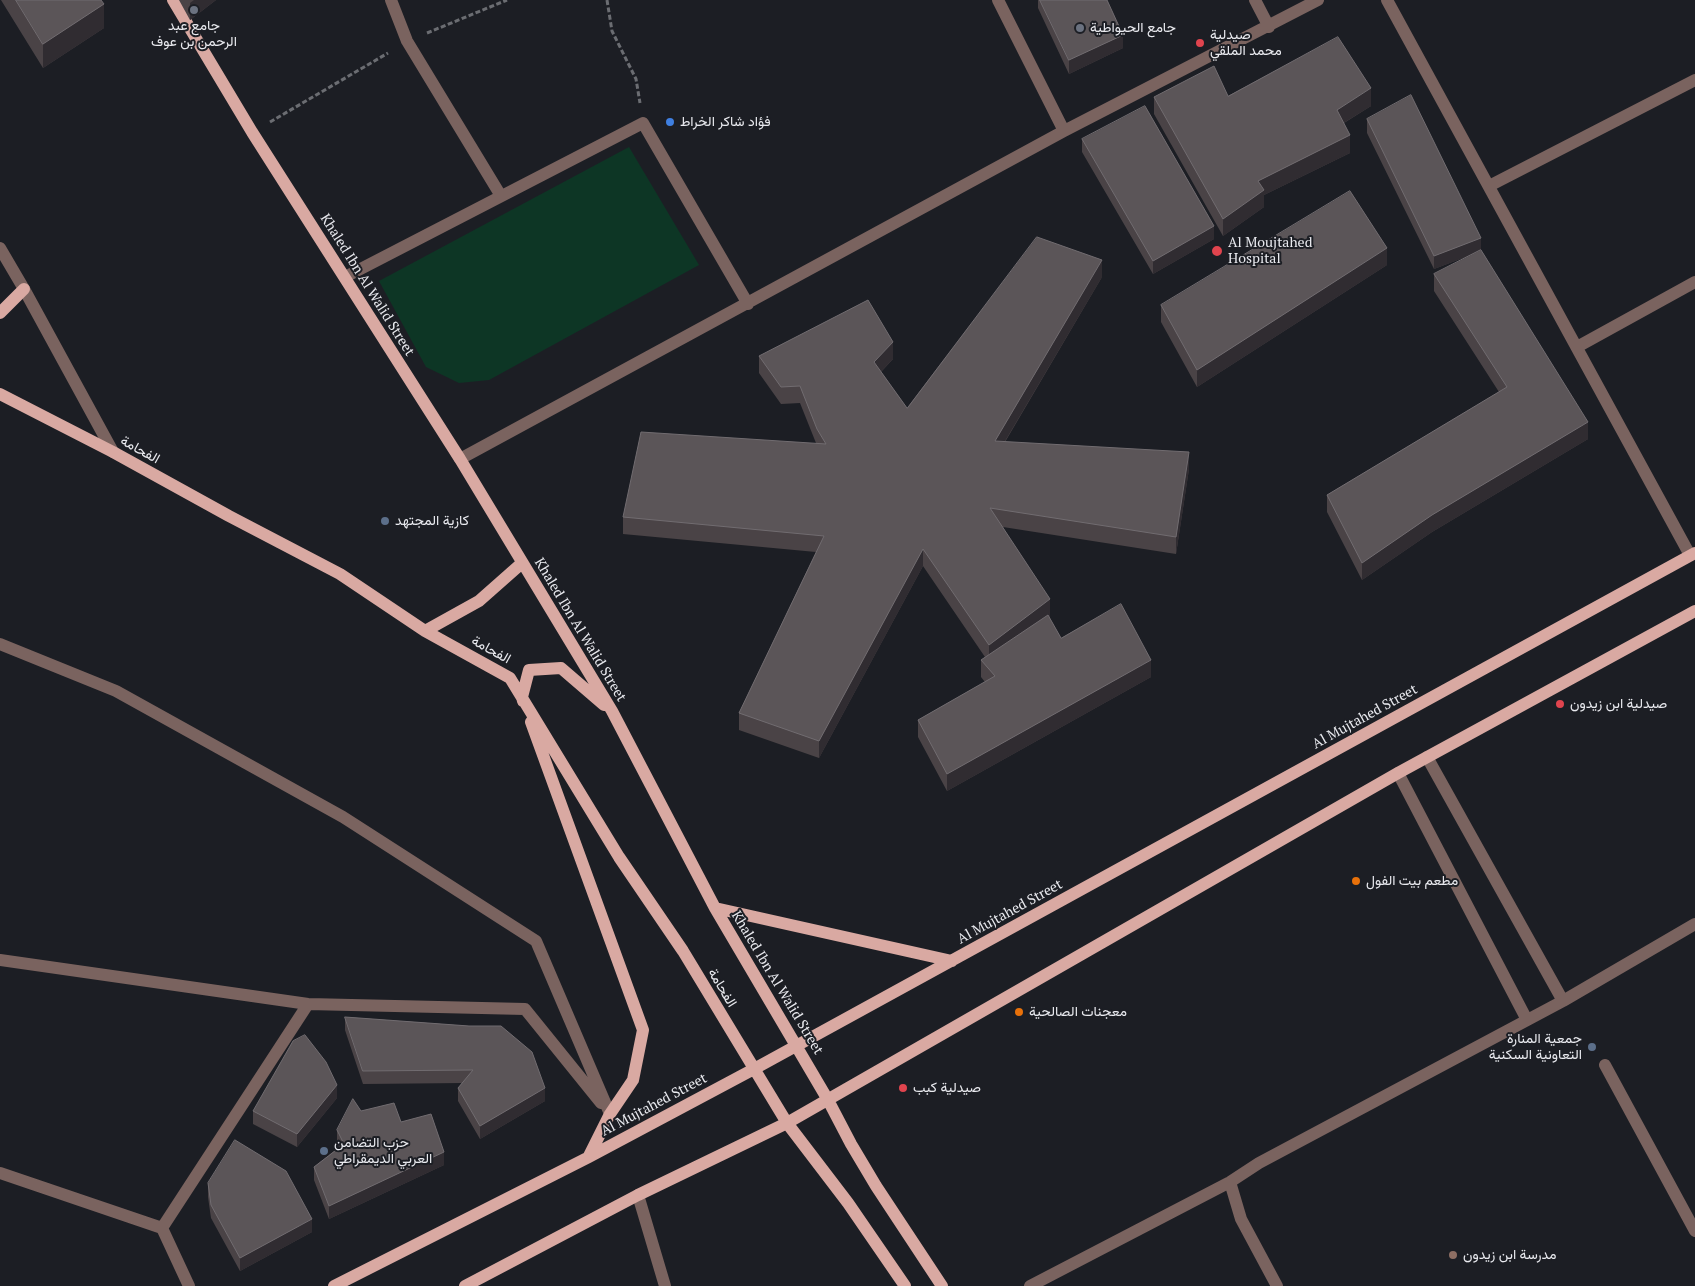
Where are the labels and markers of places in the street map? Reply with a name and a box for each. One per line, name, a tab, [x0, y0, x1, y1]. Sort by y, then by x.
marker: جامع عبد الرحمن بن عوف	[188, 4, 200, 16]
place label: جامع عبد الرحمن بن عوف	[151, 18, 237, 50]
place label: جامع الحيواطية	[1090, 20, 1176, 36]
marker: جامع الحيواطية	[1074, 22, 1086, 34]
place label: صيدلية محمد الملقي	[1210, 27, 1282, 59]
marker: صيدلية محمد الملقي	[1194, 37, 1206, 49]
place label: فؤاد شاكر الخراط	[680, 114, 771, 130]
marker: فؤاد شاكر الخراط	[664, 116, 676, 128]
place label: Al Moujtahed Hospital	[1228, 235, 1312, 268]
marker: Al Moujtahed Hospital	[1210, 244, 1224, 258]
place label: كازية المجتهد	[395, 513, 469, 529]
marker: كازية المجتهد	[379, 515, 391, 527]
place label: صيدلية ابن زيدون	[1570, 696, 1667, 712]
marker: صيدلية ابن زيدون	[1554, 698, 1566, 710]
place label: مطعم بيت الفول	[1366, 873, 1458, 889]
marker: مطعم بيت الفول	[1350, 875, 1362, 887]
place label: معجنات الصالحية	[1029, 1004, 1127, 1020]
marker: معجنات الصالحية	[1013, 1006, 1025, 1018]
place label: جمعية المنارة التعاونية السكنية	[1489, 1031, 1582, 1064]
marker: جمعية المنارة التعاونية السكنية	[1586, 1041, 1598, 1053]
place label: صيدلية كبب	[913, 1080, 981, 1096]
marker: صيدلية كبب	[897, 1082, 909, 1094]
place label: حزب التضامن العربي الديمقراطي	[334, 1135, 432, 1168]
marker: حزب التضامن العربي الديمقراطي	[318, 1145, 330, 1157]
place label: مدرسة ابن زيدون	[1463, 1247, 1556, 1263]
marker: مدرسة ابن زيدون	[1447, 1249, 1459, 1261]

